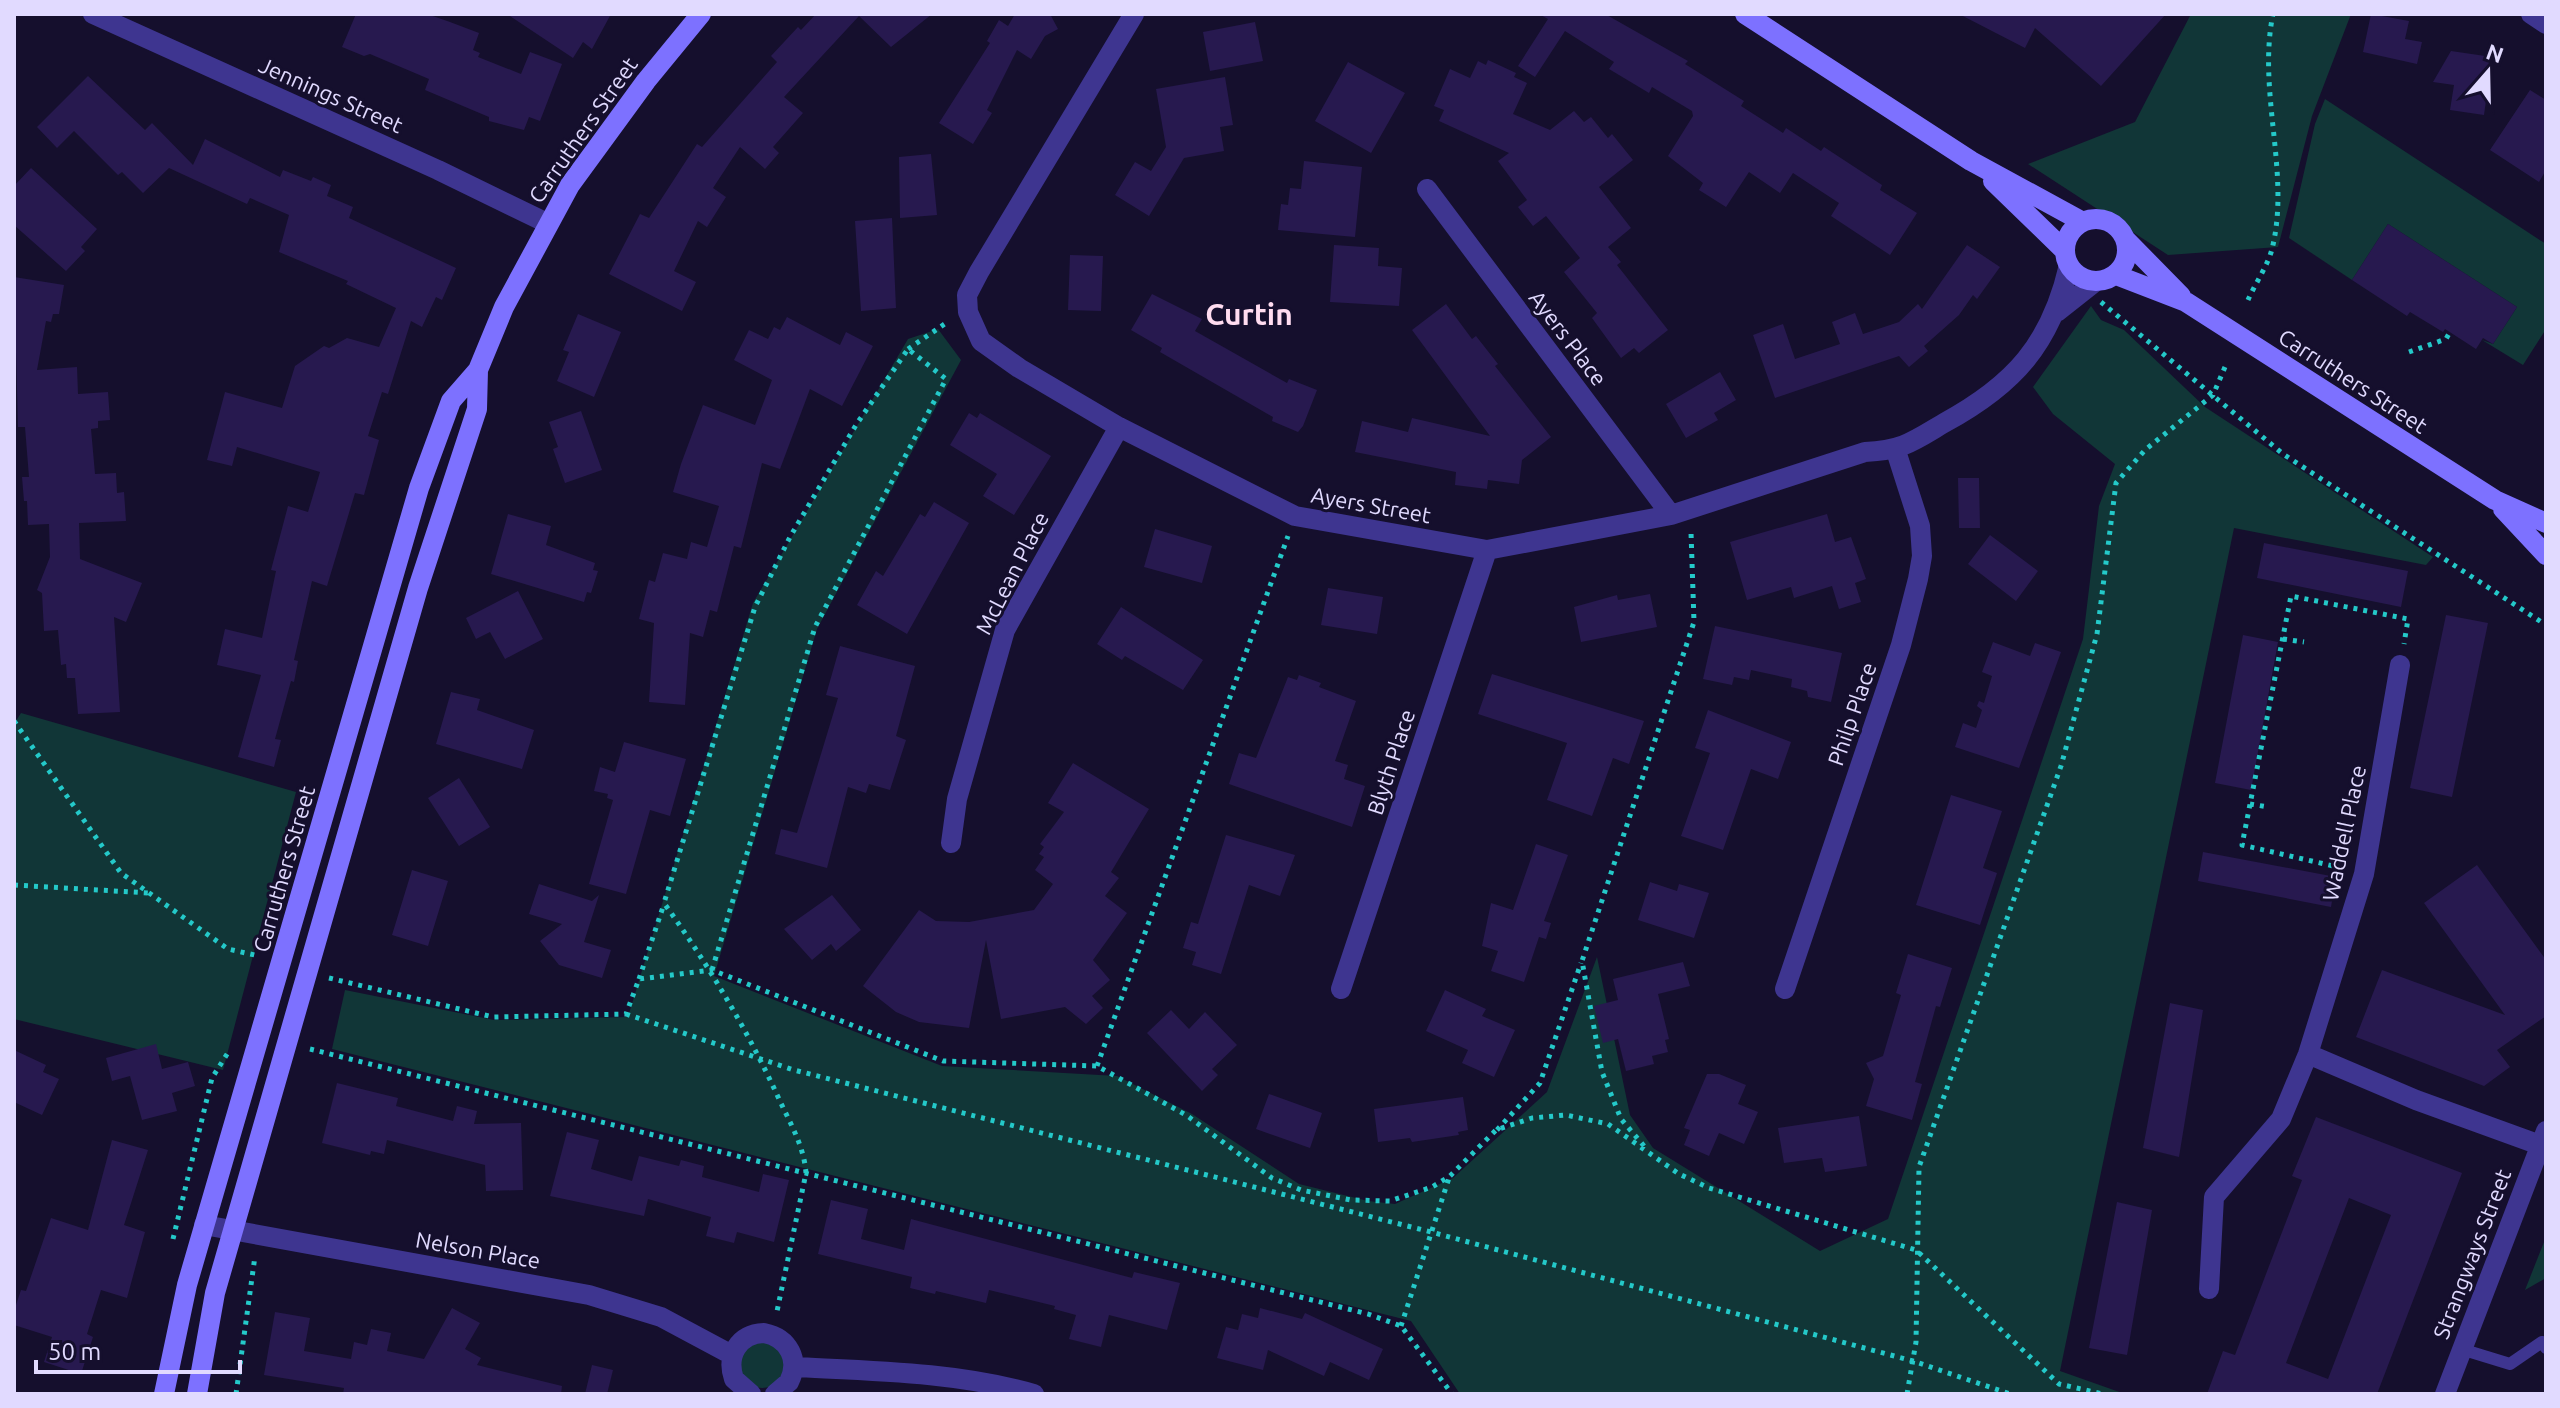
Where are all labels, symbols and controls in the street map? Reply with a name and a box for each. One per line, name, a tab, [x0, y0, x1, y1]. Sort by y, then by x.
north arrow	[2448, 32, 2528, 112]
text: N	[2483, 38, 2507, 67]
street label: Jennings Street	[255, 52, 407, 138]
street label: Carruthers Street	[523, 52, 642, 207]
street label: Ayers Place	[1525, 285, 1612, 390]
district label: Curtin	[1205, 297, 1293, 331]
street label: Carruthers Street	[2274, 323, 2432, 438]
street label: Ayers Street	[1309, 482, 1433, 527]
street label: McLean Place	[970, 507, 1053, 638]
street label: Philp Place	[1822, 659, 1881, 769]
street label: Blyth Place	[1362, 706, 1419, 818]
street label: Waddell Place	[2317, 763, 2370, 903]
street label: Carruthers Street	[248, 783, 319, 955]
street label: Strangways Street	[2428, 1165, 2516, 1342]
street label: Nelson Place	[414, 1226, 542, 1273]
scale bar	[36, 1324, 240, 1374]
text: 50 m	[48, 1338, 101, 1365]

